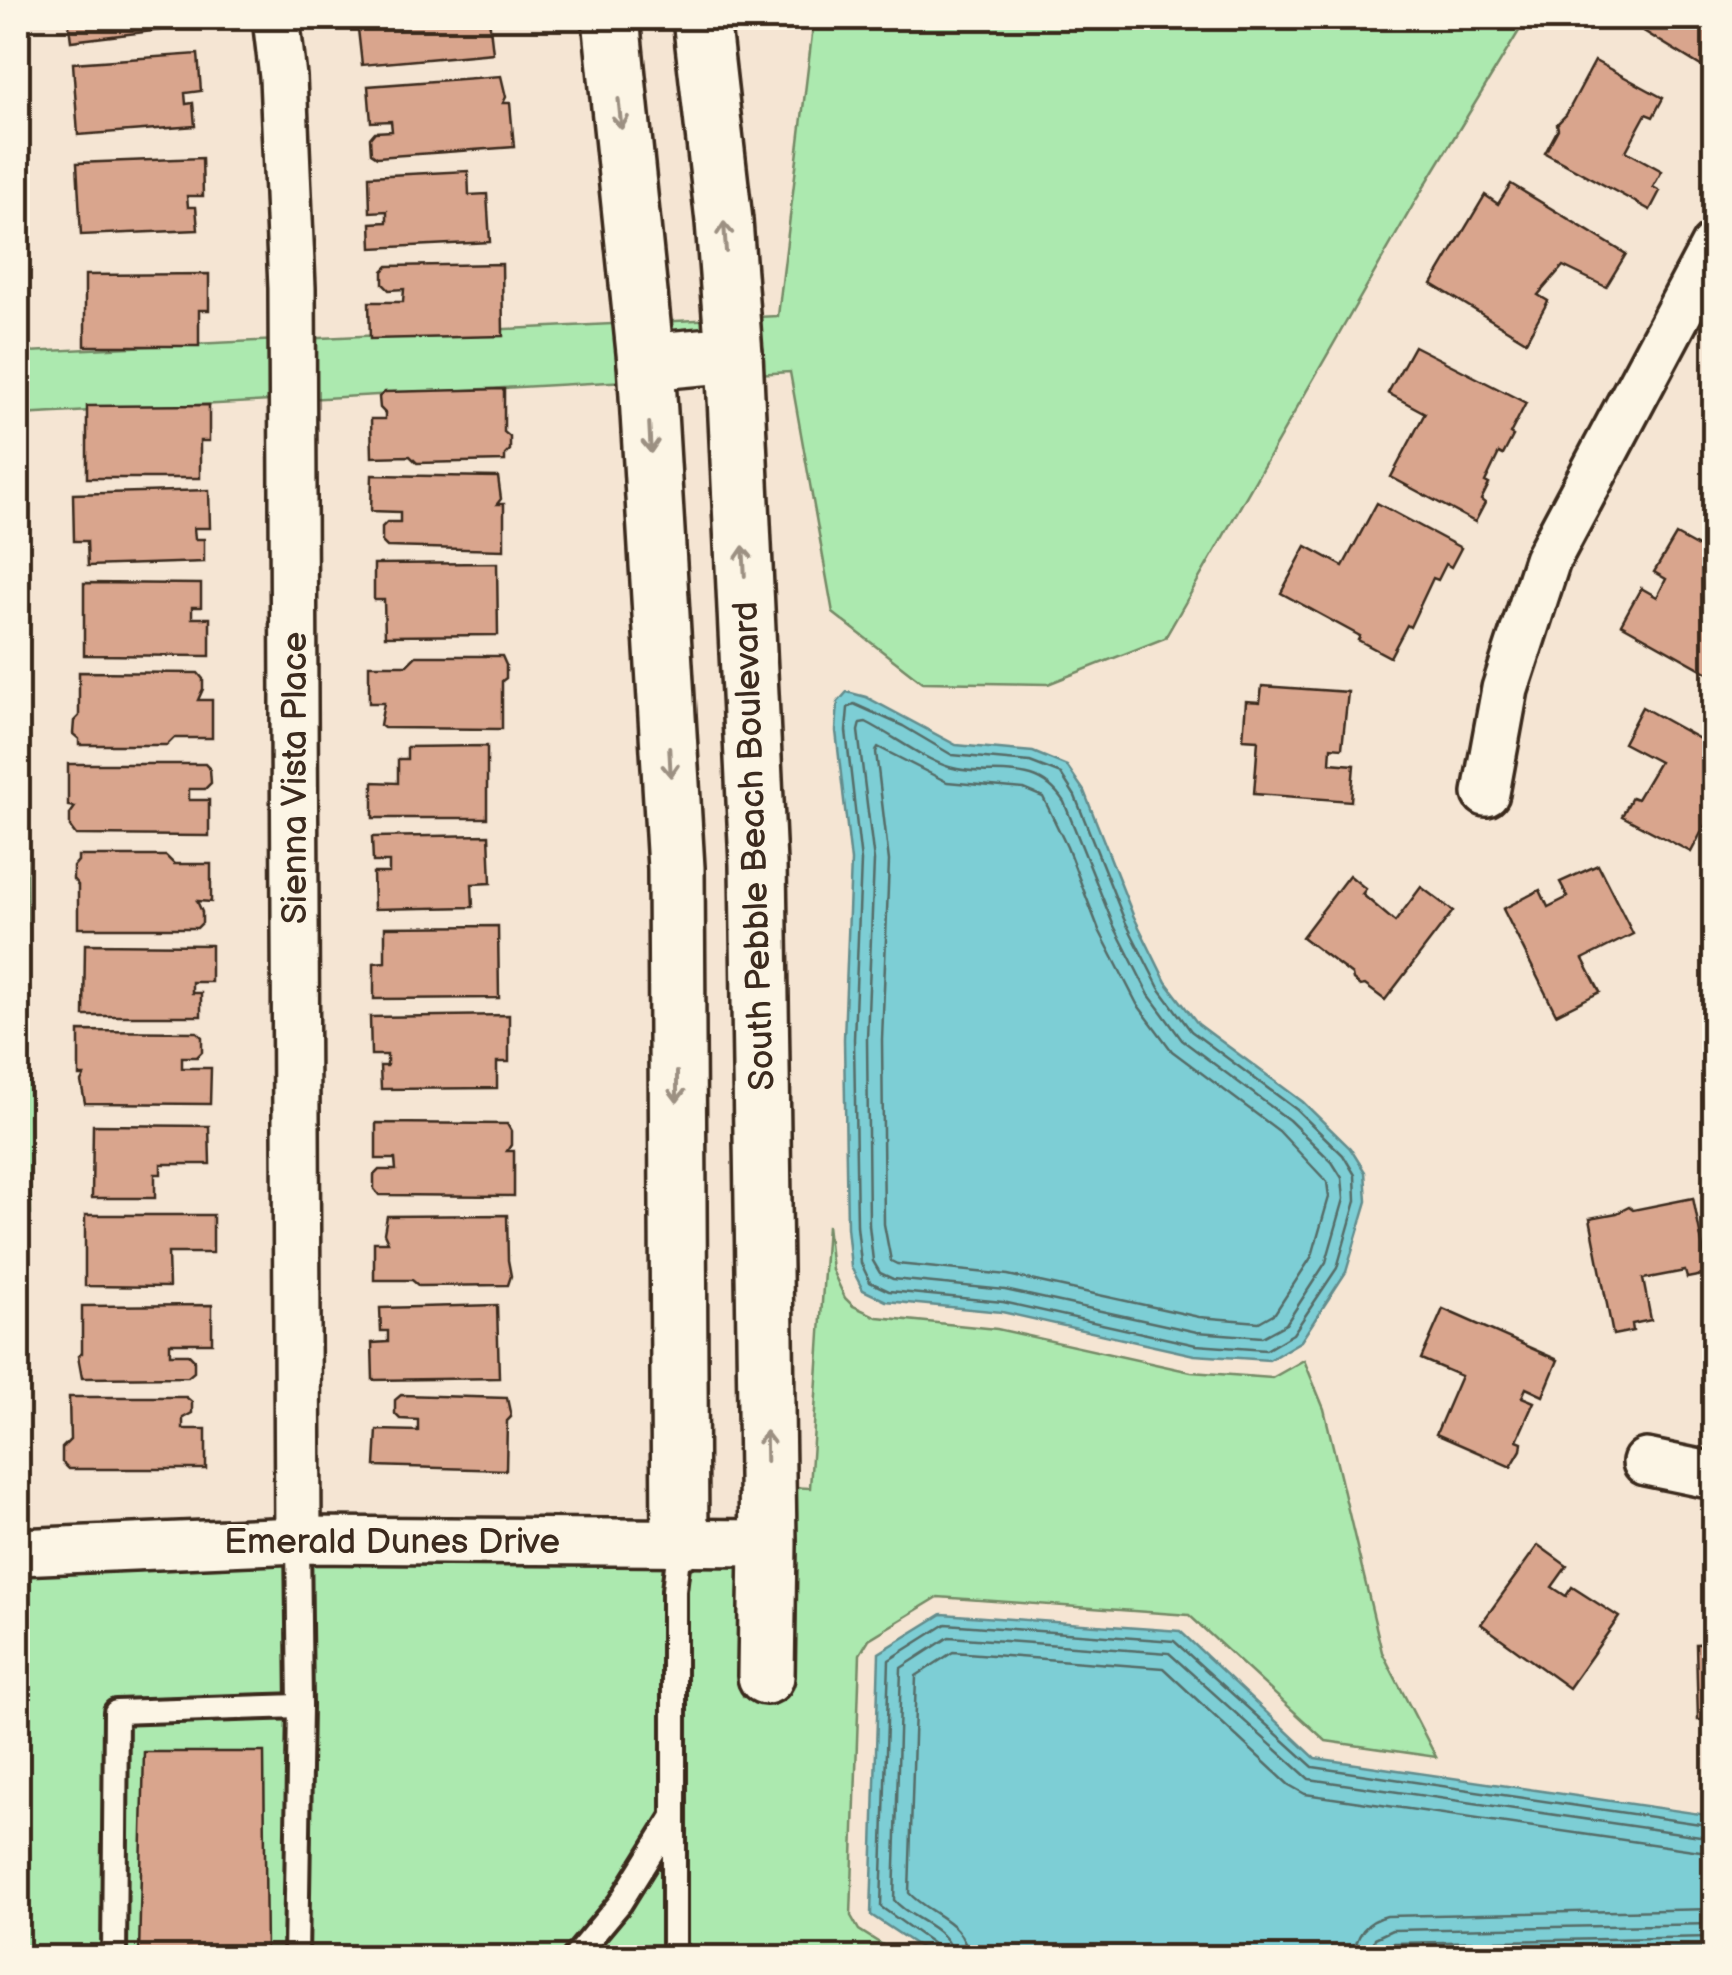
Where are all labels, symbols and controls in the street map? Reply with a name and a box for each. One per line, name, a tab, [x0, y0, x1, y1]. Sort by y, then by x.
one-way arrow	[611, 98, 630, 130]
one-way arrow	[716, 221, 735, 253]
one-way arrow	[641, 422, 660, 454]
one-way arrow	[734, 546, 753, 578]
street label: South Pebble Beach Boulevard	[724, 601, 785, 1091]
street label: Sienna Vista Place	[274, 632, 317, 924]
one-way arrow	[661, 746, 680, 778]
one-way arrow	[668, 1071, 687, 1103]
one-way arrow	[757, 1430, 776, 1462]
street label: Emerald Dunes Drive	[224, 1521, 560, 1564]

